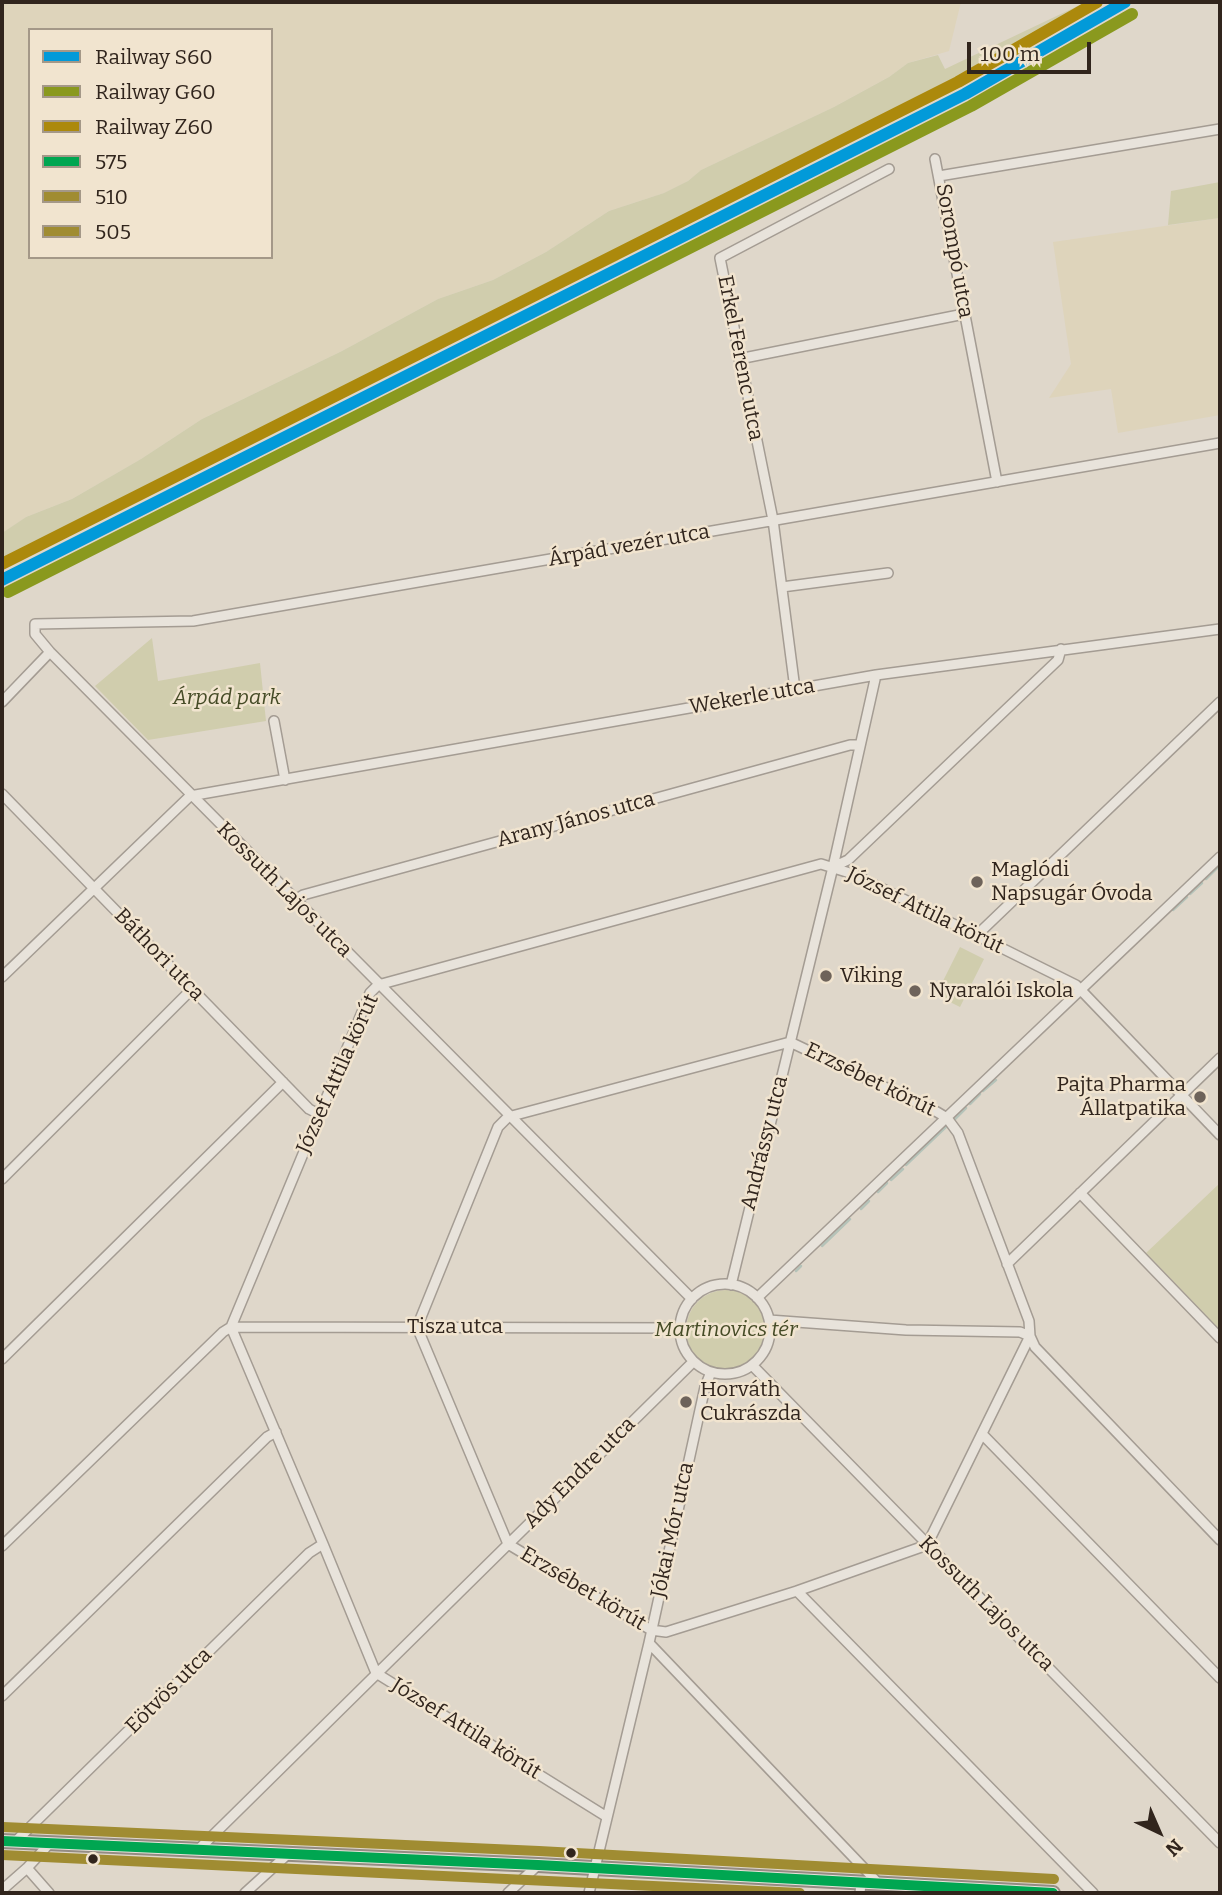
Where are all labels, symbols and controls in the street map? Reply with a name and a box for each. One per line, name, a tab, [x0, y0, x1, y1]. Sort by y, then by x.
legend	[28, 28, 273, 259]
scale bar	[970, 28, 1094, 72]
text: 100 m	[980, 41, 1040, 67]
text: Railway S60	[95, 44, 213, 70]
text: Railway G60	[95, 79, 216, 105]
text: Railway Z60	[95, 114, 213, 140]
text: 575	[95, 149, 127, 175]
street label: Sorompó utca	[930, 182, 978, 320]
text: 510	[95, 184, 128, 210]
text: 505	[95, 219, 131, 245]
street label: Erkel Ferenc utca	[712, 273, 768, 443]
street label: Árpád vezér utca	[546, 519, 712, 573]
street label: Wekerle utca	[687, 674, 817, 720]
park label: Árpád park	[173, 685, 281, 711]
street label: Arany János utca	[494, 787, 658, 853]
street label: Kossuth Lajos utca	[211, 817, 357, 963]
place label: Maglódi Napsugár Óvoda	[991, 857, 1153, 907]
street label: József Attila körút	[842, 862, 1008, 960]
marker: Maglódi Napsugár Óvoda	[969, 874, 985, 890]
street label: Báthori utca	[109, 904, 209, 1006]
place label: Viking	[840, 963, 903, 989]
marker: Viking	[818, 968, 834, 984]
place label: Nyaralói Iskola	[929, 978, 1073, 1004]
marker: Nyaralói Iskola	[907, 983, 923, 999]
street label: József Attila körút	[292, 990, 384, 1158]
street label: Erzsébet körút	[801, 1038, 939, 1122]
place label: Pajta Pharma Állatpatika	[1056, 1072, 1186, 1122]
street label: Andrássy utca	[736, 1073, 794, 1213]
marker: Pajta Pharma Állatpatika	[1192, 1089, 1208, 1105]
street label: Tisza utca	[407, 1314, 503, 1340]
park label: Martinovics tér	[655, 1317, 797, 1343]
place label: Horváth Cukrászda	[700, 1377, 801, 1427]
marker: Horváth Cukrászda	[678, 1394, 694, 1410]
street label: Ady Endre utca	[519, 1412, 641, 1534]
street label: Jókai Mór utca	[646, 1460, 700, 1600]
street label: Kossuth Lajos utca	[913, 1531, 1059, 1677]
street label: Erzsébet körút	[516, 1542, 650, 1636]
street label: Eötvös utca	[121, 1643, 217, 1739]
street label: József Attila körút	[386, 1673, 546, 1785]
north arrow	[1124, 1797, 1194, 1867]
text: N	[1161, 1834, 1187, 1861]
unlabelled marker	[564, 1846, 578, 1860]
unlabelled marker	[86, 1852, 100, 1866]

